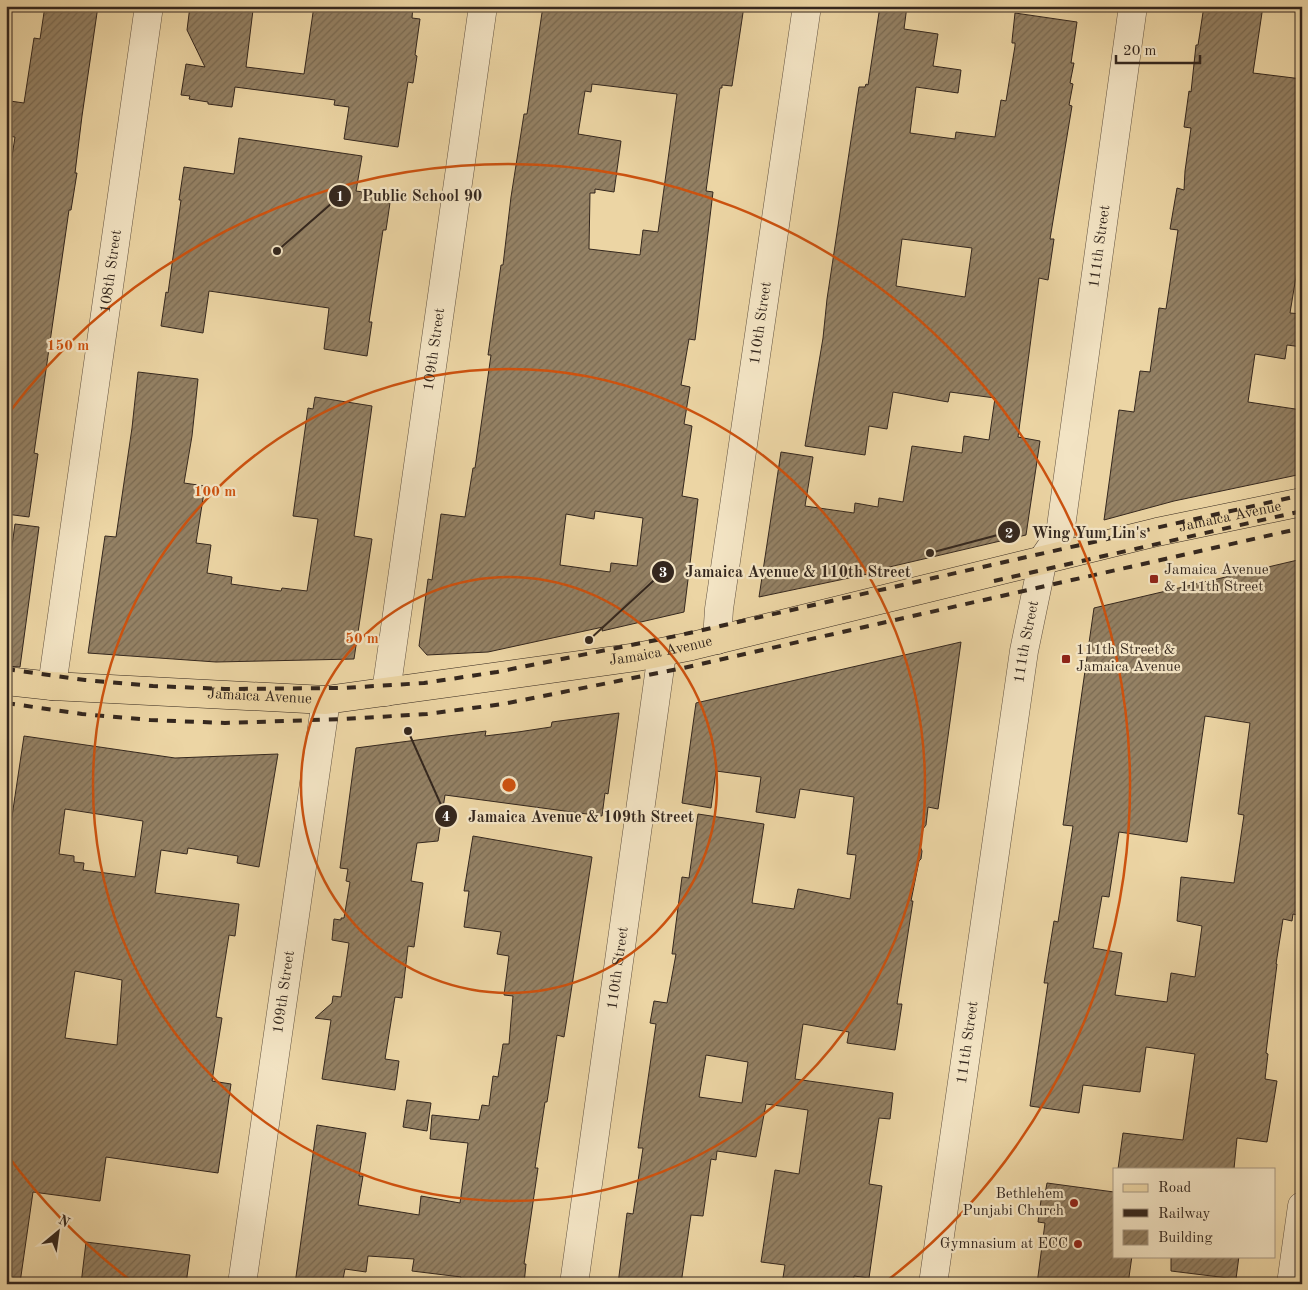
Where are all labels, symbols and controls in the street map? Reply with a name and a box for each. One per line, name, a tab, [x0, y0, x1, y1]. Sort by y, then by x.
scale bar	[1116, 32, 1199, 64]
text: 20 m	[1123, 44, 1157, 59]
callout: Public School 90	[327, 180, 493, 211]
text: Public School 90	[362, 189, 482, 205]
text: 1	[336, 190, 344, 205]
street label: 111th Street	[1087, 204, 1113, 289]
street label: 108th Street	[98, 229, 124, 314]
street label: 110th Street	[747, 281, 774, 366]
street label: 109th Street	[421, 307, 448, 392]
text: 150 m	[47, 339, 89, 354]
text: 100 m	[194, 485, 236, 500]
street label: Jamaica Avenue	[1177, 499, 1283, 535]
callout: Wing Yum Lin's	[997, 517, 1157, 548]
text: Wing Yum Lin's	[1032, 526, 1147, 542]
text: 2	[1005, 527, 1013, 542]
callout: Jamaica Avenue & 110th Street	[650, 556, 921, 587]
place label: Jamaica Avenue & 111th Street	[1164, 563, 1269, 595]
text: Jamaica Avenue & 110th Street	[685, 565, 911, 581]
text: 3	[659, 566, 667, 581]
marker: Jamaica Avenue & 111th Street	[1148, 573, 1160, 585]
street label: 111th Street	[1012, 599, 1042, 684]
text: 50 m	[345, 632, 379, 647]
street label: Jamaica Avenue	[608, 634, 714, 668]
place label: 111th Street & Jamaica Avenue	[1076, 643, 1181, 675]
marker: 111th Street & Jamaica Avenue	[1060, 653, 1072, 665]
street label: Jamaica Avenue	[207, 686, 312, 707]
centre of rings	[500, 776, 518, 794]
callout: Jamaica Avenue & 109th Street	[433, 801, 704, 832]
text: 4	[442, 810, 450, 825]
text: Jamaica Avenue & 109th Street	[468, 810, 694, 826]
street label: 110th Street	[605, 926, 631, 1010]
street label: 109th Street	[271, 950, 297, 1034]
street label: 111th Street	[954, 1000, 981, 1085]
legend	[1113, 1168, 1276, 1258]
text: Road	[1158, 1181, 1192, 1196]
place label: Bethlehem Punjabi Church	[962, 1187, 1064, 1219]
marker: Bethlehem Punjabi Church	[1068, 1197, 1080, 1209]
text: Railway	[1158, 1207, 1211, 1222]
north arrow	[32, 1208, 82, 1258]
text: N	[56, 1213, 72, 1230]
text: Building	[1158, 1231, 1213, 1246]
place label: Gymnasium at ECC	[940, 1237, 1068, 1252]
marker: Gymnasium at ECC	[1072, 1238, 1084, 1250]

